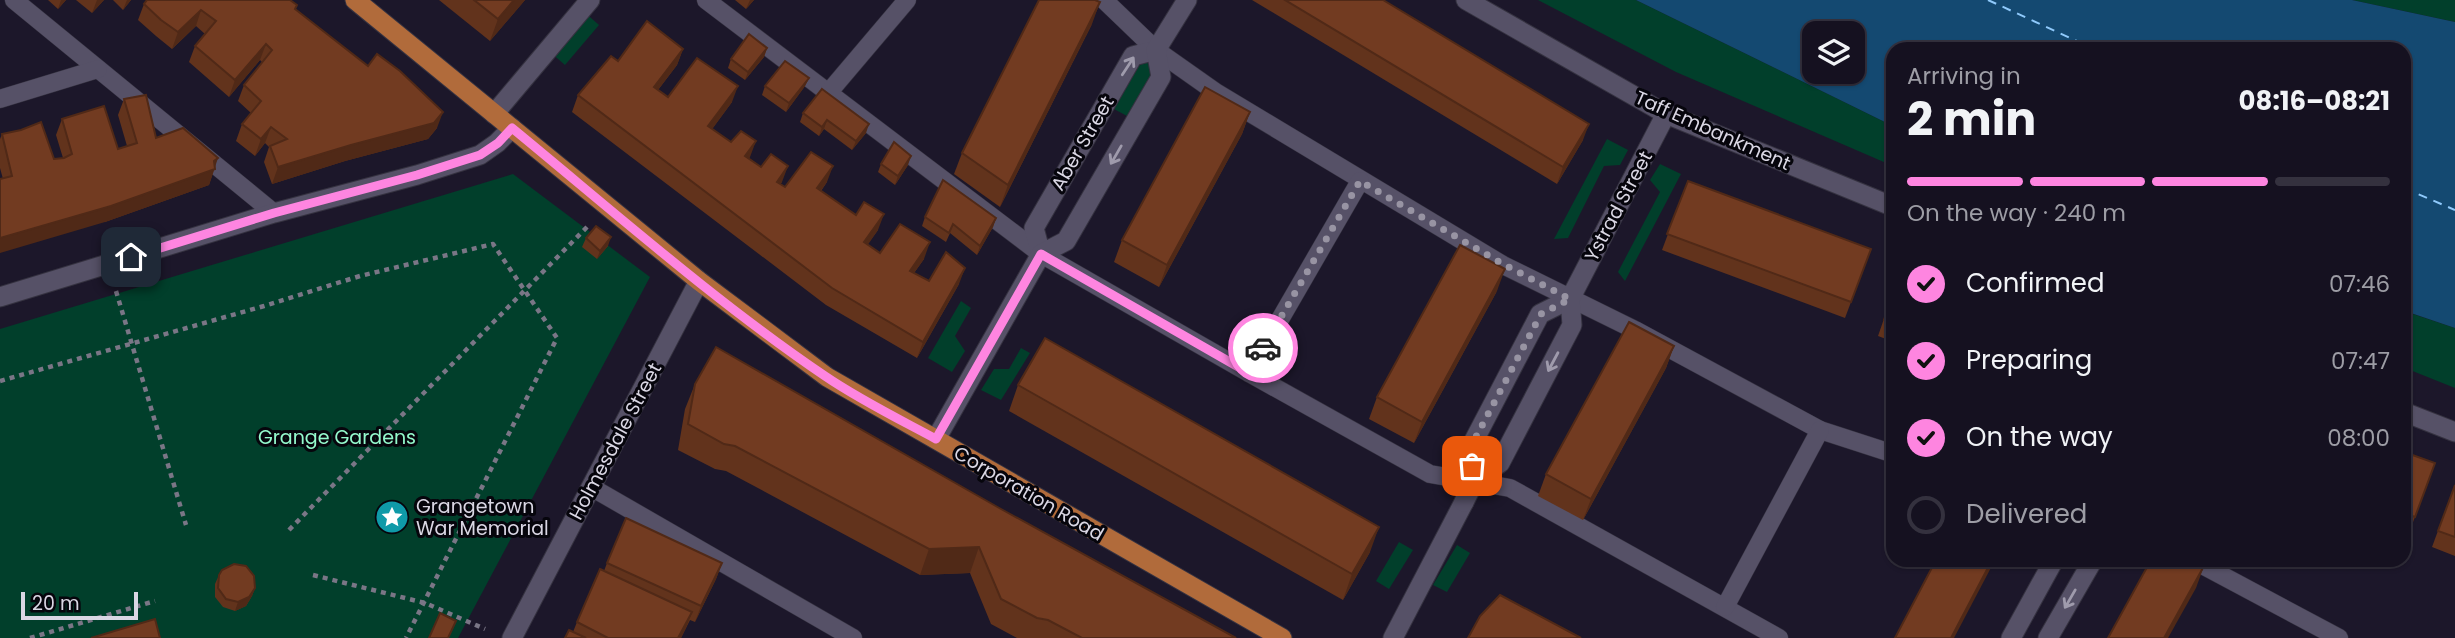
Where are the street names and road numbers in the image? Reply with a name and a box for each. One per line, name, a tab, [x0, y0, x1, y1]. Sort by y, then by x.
street label: Taff Embankment	[1631, 84, 1795, 177]
street label: Aber Street	[1044, 91, 1120, 196]
street label: Ystrad Street	[1578, 146, 1659, 266]
street label: Holmesdale Street	[563, 358, 668, 524]
street label: Corporation Road	[949, 439, 1109, 547]

